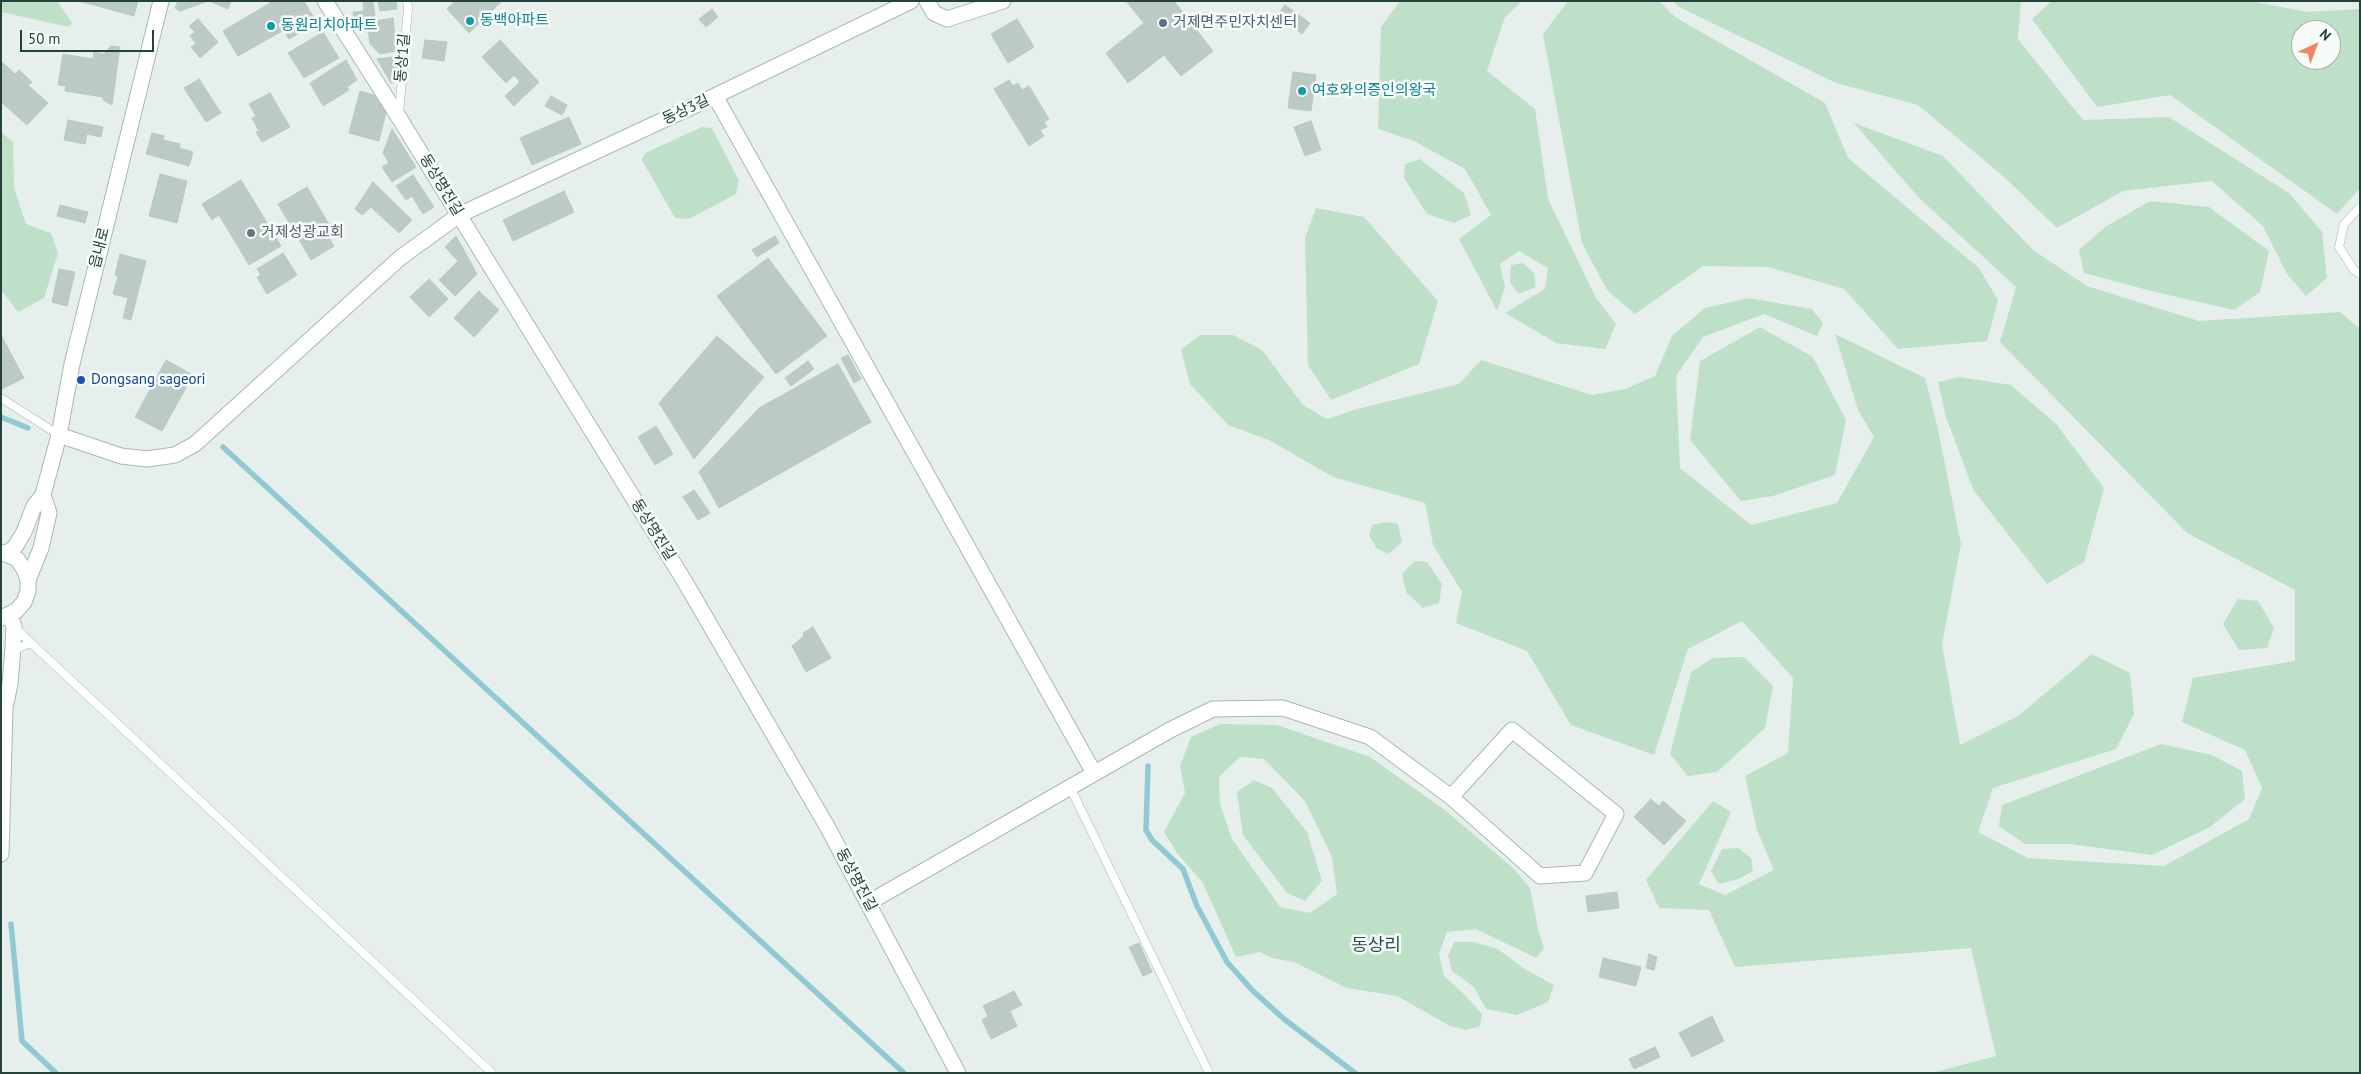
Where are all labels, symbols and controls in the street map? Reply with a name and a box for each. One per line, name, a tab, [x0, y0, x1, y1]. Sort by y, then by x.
place label: 동백아파트	[480, 12, 549, 30]
place label: 거제면주민자치센터	[1173, 14, 1297, 32]
marker: 동백아파트	[464, 15, 476, 27]
place label: 동원리치아파트	[281, 17, 378, 35]
marker: 거제면주민자치센터	[1157, 17, 1169, 29]
scale bar	[22, 20, 156, 52]
marker: 동원리치아파트	[265, 20, 277, 32]
north arrow	[2291, 20, 2341, 70]
text: N	[2316, 25, 2335, 44]
text: 50 m	[28, 29, 61, 48]
street label: 동상1길	[392, 33, 414, 83]
place label: 여호와의증인의왕국	[1312, 82, 1436, 100]
marker: 여호와의증인의왕국	[1296, 85, 1308, 97]
street label: 동상3길	[660, 91, 712, 129]
street label: 동상명진길	[416, 151, 466, 219]
place label: 거제성광교회	[261, 224, 344, 242]
street label: 읍내로	[86, 226, 114, 270]
marker: 거제성광교회	[245, 227, 257, 239]
place label: Dongsang sageori	[91, 371, 206, 389]
marker: Dongsang sageori	[75, 374, 87, 386]
street label: 동상명진길	[627, 496, 679, 564]
street label: 동상명진길	[832, 845, 880, 915]
district label: 동상리	[1351, 935, 1401, 957]

